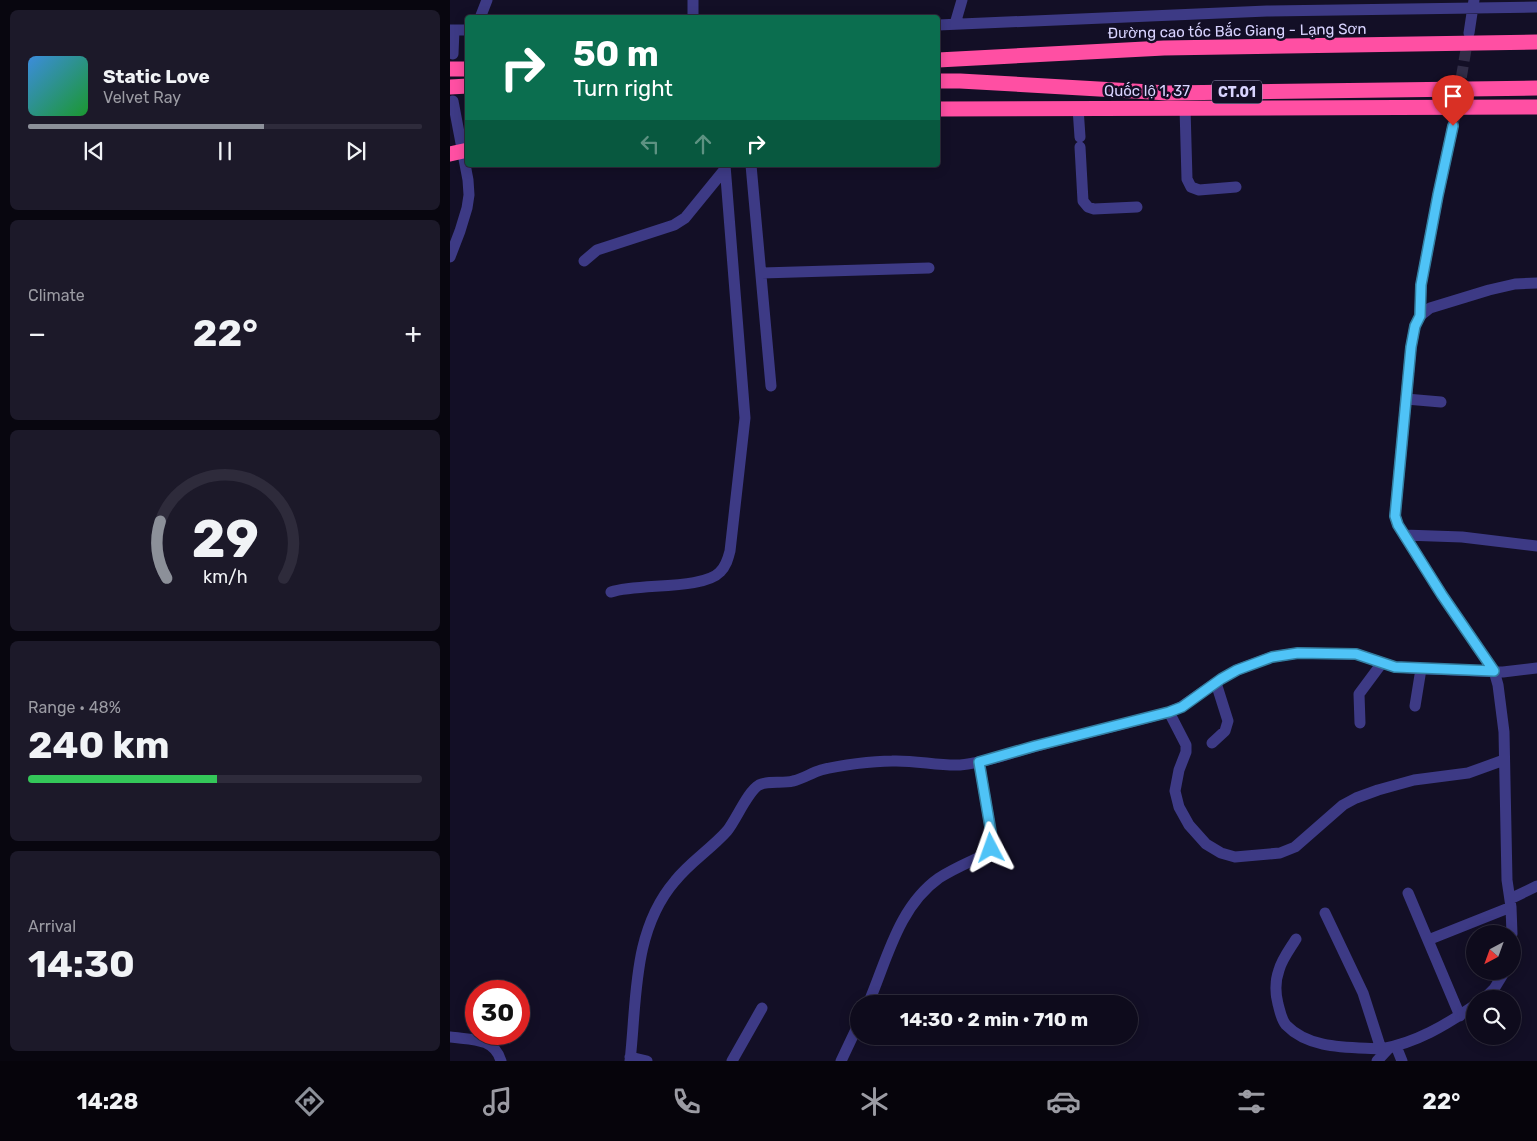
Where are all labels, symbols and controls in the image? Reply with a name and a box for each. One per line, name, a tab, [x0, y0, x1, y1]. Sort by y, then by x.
street label: Đường cao tốc Bắc Giang - Lạng Sơn	[1107, 20, 1367, 42]
text: 50 m	[573, 33, 659, 75]
icon: right	[490, 35, 555, 100]
text: Static Love	[103, 65, 210, 88]
text: Turn right	[573, 75, 673, 102]
pin	[1432, 75, 1474, 126]
road number: CT.01	[1212, 80, 1262, 104]
street label: Quốc lộ 1, 37	[1104, 82, 1190, 100]
icon: arrive	[1439, 82, 1467, 110]
text: Velvet Ray	[103, 88, 181, 107]
icon: left	[636, 130, 664, 158]
icon: ahead	[689, 130, 717, 158]
icon: right	[742, 130, 770, 158]
icon: previous	[80, 137, 108, 165]
icon: pause	[211, 137, 239, 165]
icon: next	[342, 137, 370, 165]
text: Climate	[28, 286, 85, 305]
text: 22°	[193, 310, 258, 356]
text: −	[28, 317, 46, 350]
text: +	[405, 317, 422, 350]
text: 29	[191, 508, 259, 570]
text: km/h	[203, 566, 247, 587]
text: Range · 48%	[28, 698, 121, 717]
text: 240 km	[28, 722, 169, 768]
position arrow	[964, 821, 1016, 873]
text: Arrival	[28, 917, 76, 936]
north arrow	[1466, 925, 1521, 980]
map controls	[1466, 925, 1521, 1045]
text: 14:30	[28, 941, 135, 987]
speed limit sign: 30	[465, 980, 530, 1045]
button: search	[1466, 990, 1521, 1045]
text: 14:30 · 2 min · 710 m	[900, 1008, 1088, 1031]
icon: directions	[292, 1084, 327, 1119]
icon: music	[480, 1084, 515, 1119]
icon: phone	[669, 1084, 704, 1119]
icon: climate	[857, 1084, 892, 1119]
icon: car	[1046, 1084, 1081, 1119]
icon: filters	[1234, 1084, 1269, 1119]
text: 14:28	[77, 1088, 138, 1115]
text: 22°	[1423, 1088, 1460, 1115]

